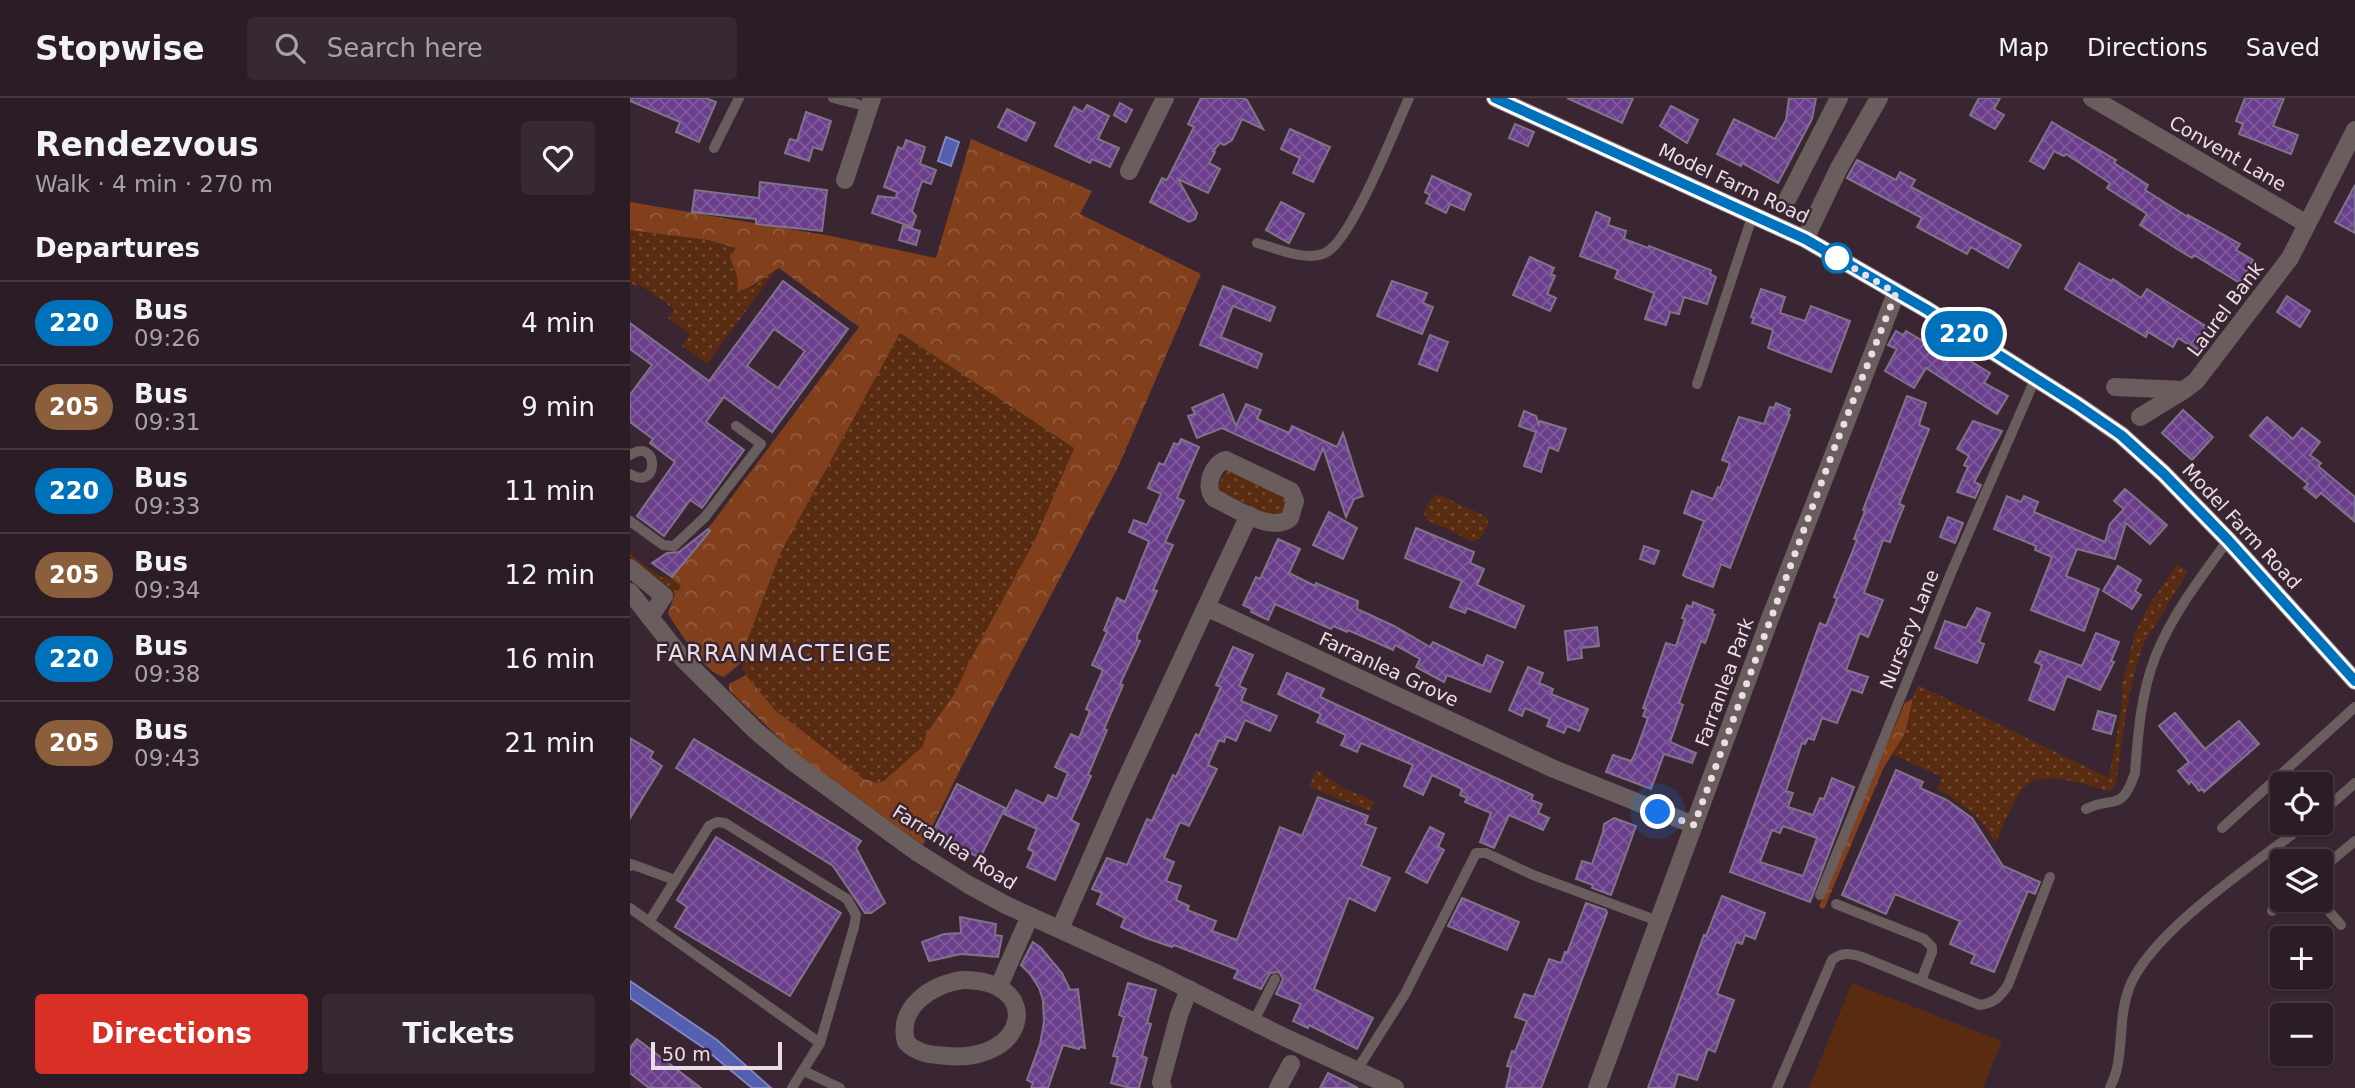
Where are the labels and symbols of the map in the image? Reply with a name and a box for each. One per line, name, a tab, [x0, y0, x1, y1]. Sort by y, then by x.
street label: Convent Lane	[2166, 111, 2290, 195]
street label: Model Farm Road	[1655, 138, 1813, 228]
unlabelled marker	[1822, 243, 1852, 273]
street label: Laurel Bank	[2182, 257, 2268, 361]
line badge: 220	[1924, 311, 2004, 357]
street label: Model Farm Road	[2178, 459, 2306, 593]
street label: Nursery Lane	[1875, 566, 1943, 692]
street label: Farranlea Park	[1690, 615, 1758, 749]
street label: Farranlea Grove	[1316, 627, 1462, 711]
district label: FARRANMACTEIGE	[655, 640, 893, 666]
your location	[1640, 794, 1675, 829]
street label: Farranlea Road	[889, 800, 1021, 894]
scale bar	[651, 1039, 782, 1071]

